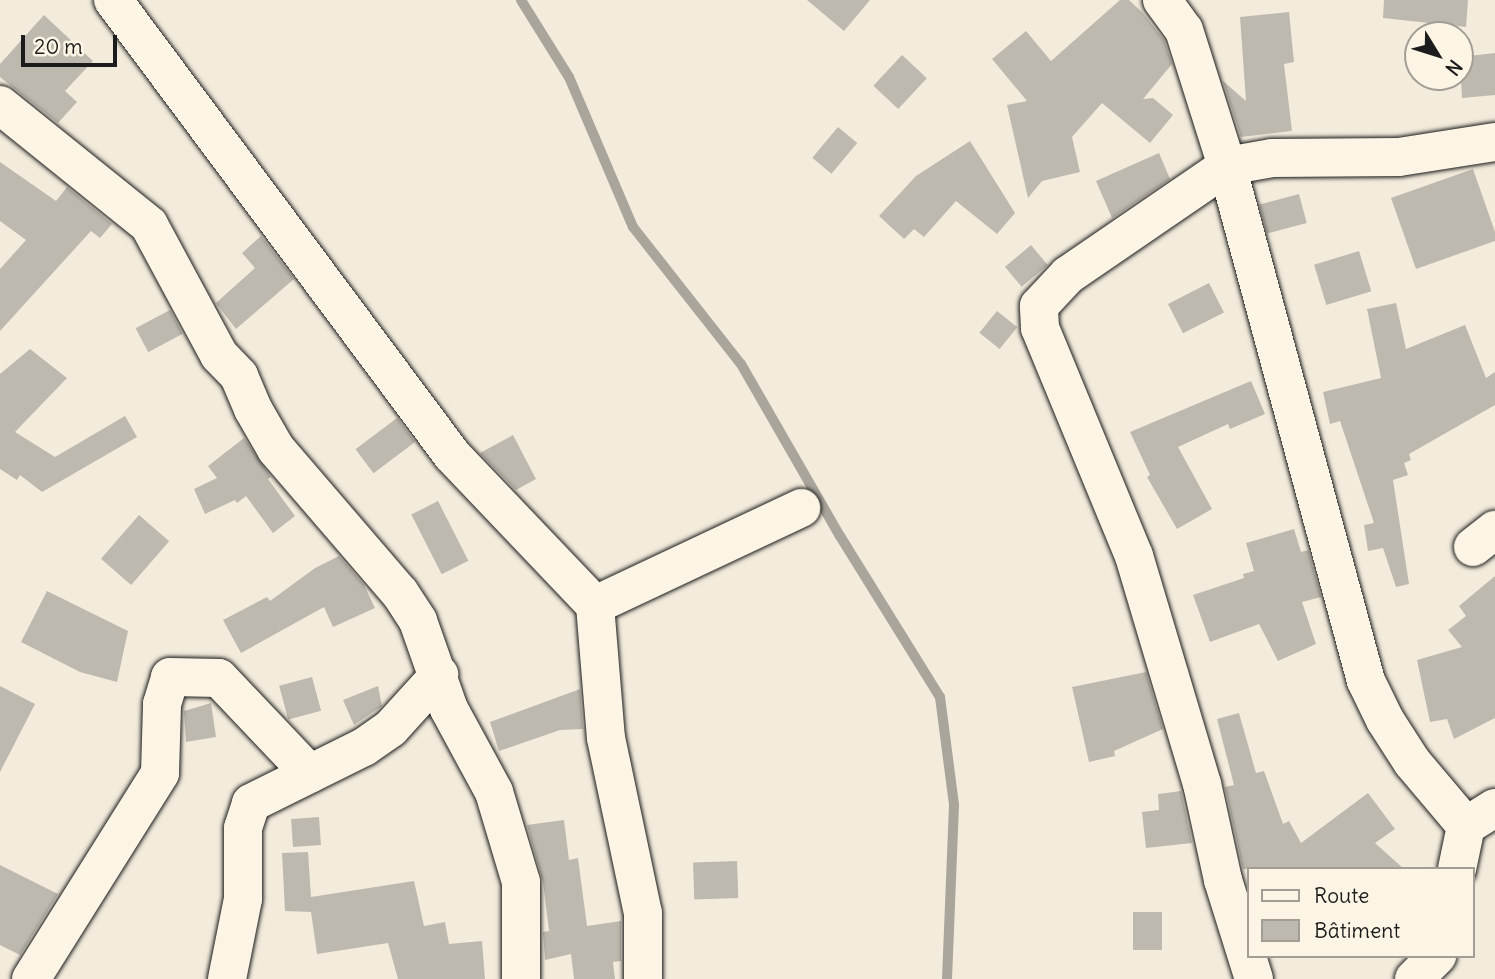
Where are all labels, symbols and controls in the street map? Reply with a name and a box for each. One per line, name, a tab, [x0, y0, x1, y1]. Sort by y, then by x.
scale bar	[24, 21, 121, 65]
north arrow	[1404, 21, 1474, 91]
text: 20 m	[34, 33, 83, 60]
text: N	[1440, 55, 1467, 80]
legend	[1246, 867, 1474, 958]
text: Route	[1314, 882, 1369, 909]
text: Bâtiment	[1314, 917, 1400, 944]

